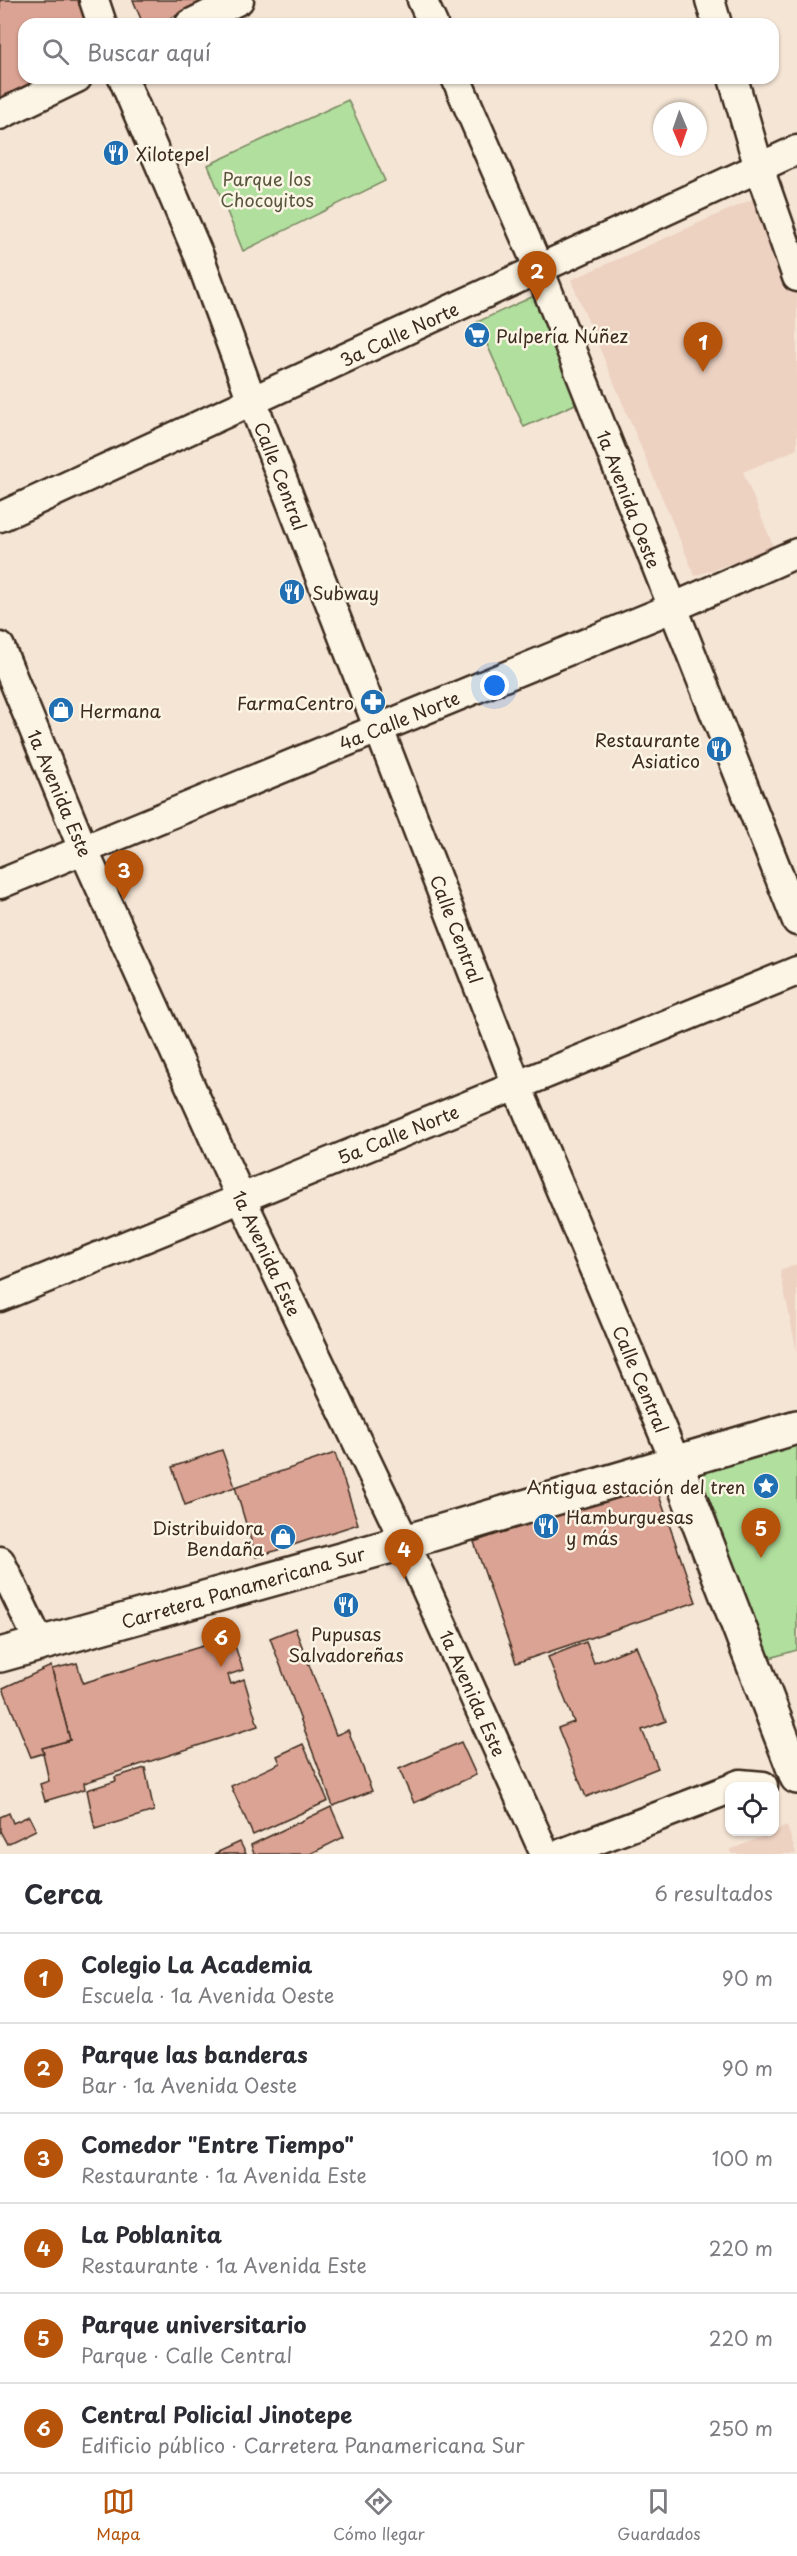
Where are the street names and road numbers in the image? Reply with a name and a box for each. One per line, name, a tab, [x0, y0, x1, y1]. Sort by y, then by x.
street label: 3a Calle Norte	[335, 295, 463, 373]
street label: Calle Central	[248, 418, 314, 534]
street label: 1a Avenida Oeste	[590, 426, 668, 572]
street label: 4a Calle Norte	[335, 683, 463, 757]
street label: 1a Avenida Este	[21, 725, 99, 861]
street label: Calle Central	[424, 871, 490, 987]
street label: 5a Calle Norte	[333, 1097, 463, 1171]
street label: 1a Avenida Este	[226, 1186, 308, 1320]
street label: Calle Central	[606, 1321, 676, 1437]
street label: Carretera Panamericana Sur	[118, 1539, 369, 1635]
street label: 1a Avenida Este	[433, 1625, 513, 1761]

